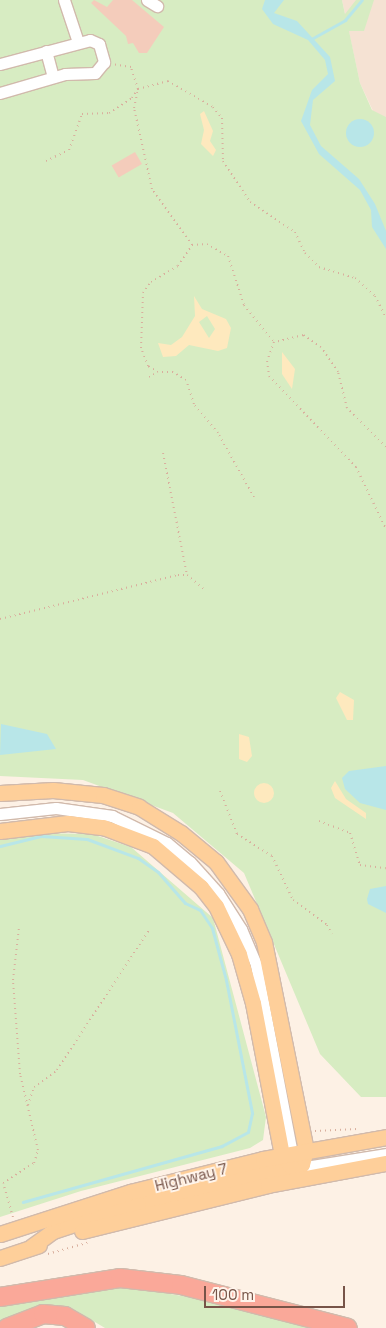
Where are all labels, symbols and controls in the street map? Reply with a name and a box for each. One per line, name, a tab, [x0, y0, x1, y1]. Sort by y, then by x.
street label: Highway 7	[153, 1159, 229, 1195]
scale bar	[206, 1276, 347, 1308]
text: 100 m	[212, 1285, 254, 1304]

